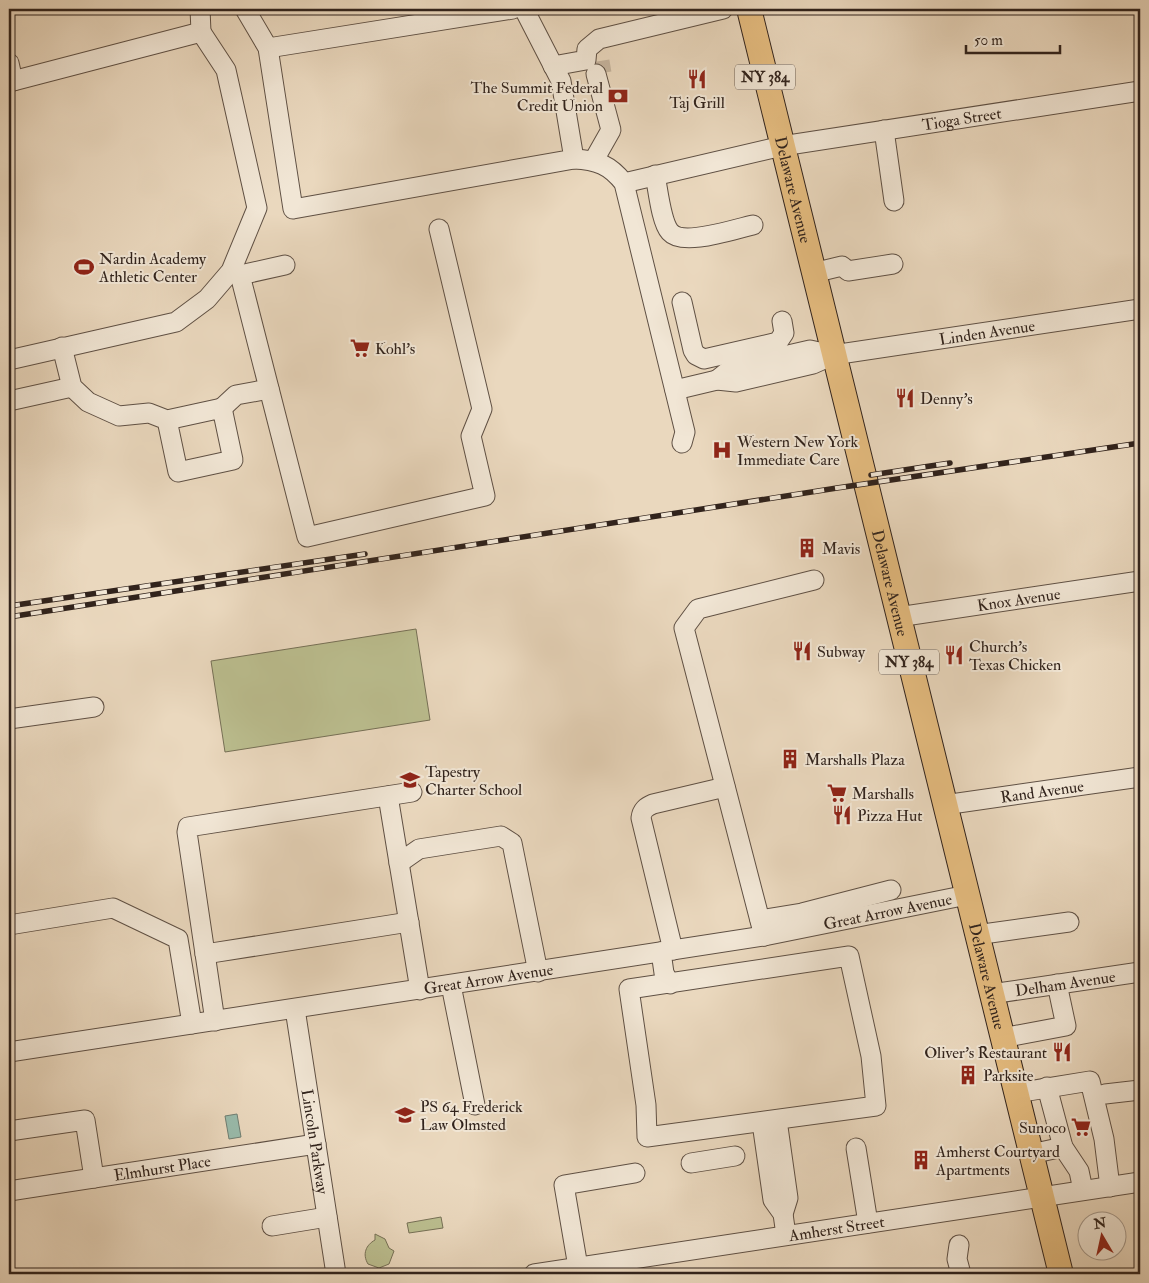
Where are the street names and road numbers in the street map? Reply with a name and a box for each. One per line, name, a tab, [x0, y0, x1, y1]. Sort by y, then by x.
road number: NY 384	[735, 64, 795, 90]
street label: Tioga Street	[921, 103, 1003, 135]
street label: Delaware Avenue	[770, 135, 815, 245]
street label: Linden Avenue	[938, 316, 1037, 350]
street label: Delaware Avenue	[867, 528, 912, 639]
street label: Knox Avenue	[976, 584, 1062, 616]
road number: NY 384	[879, 650, 939, 674]
street label: Rand Avenue	[999, 776, 1085, 808]
street label: Great Arrow Avenue	[822, 889, 954, 935]
street label: Delaware Avenue	[964, 921, 1009, 1032]
street label: Great Arrow Avenue	[423, 959, 555, 999]
street label: Delham Avenue	[1014, 967, 1117, 1001]
street label: Lincoln Parkway	[297, 1088, 333, 1196]
street label: Elmhurst Place	[112, 1151, 213, 1186]
street label: Amherst Street	[787, 1212, 886, 1246]

